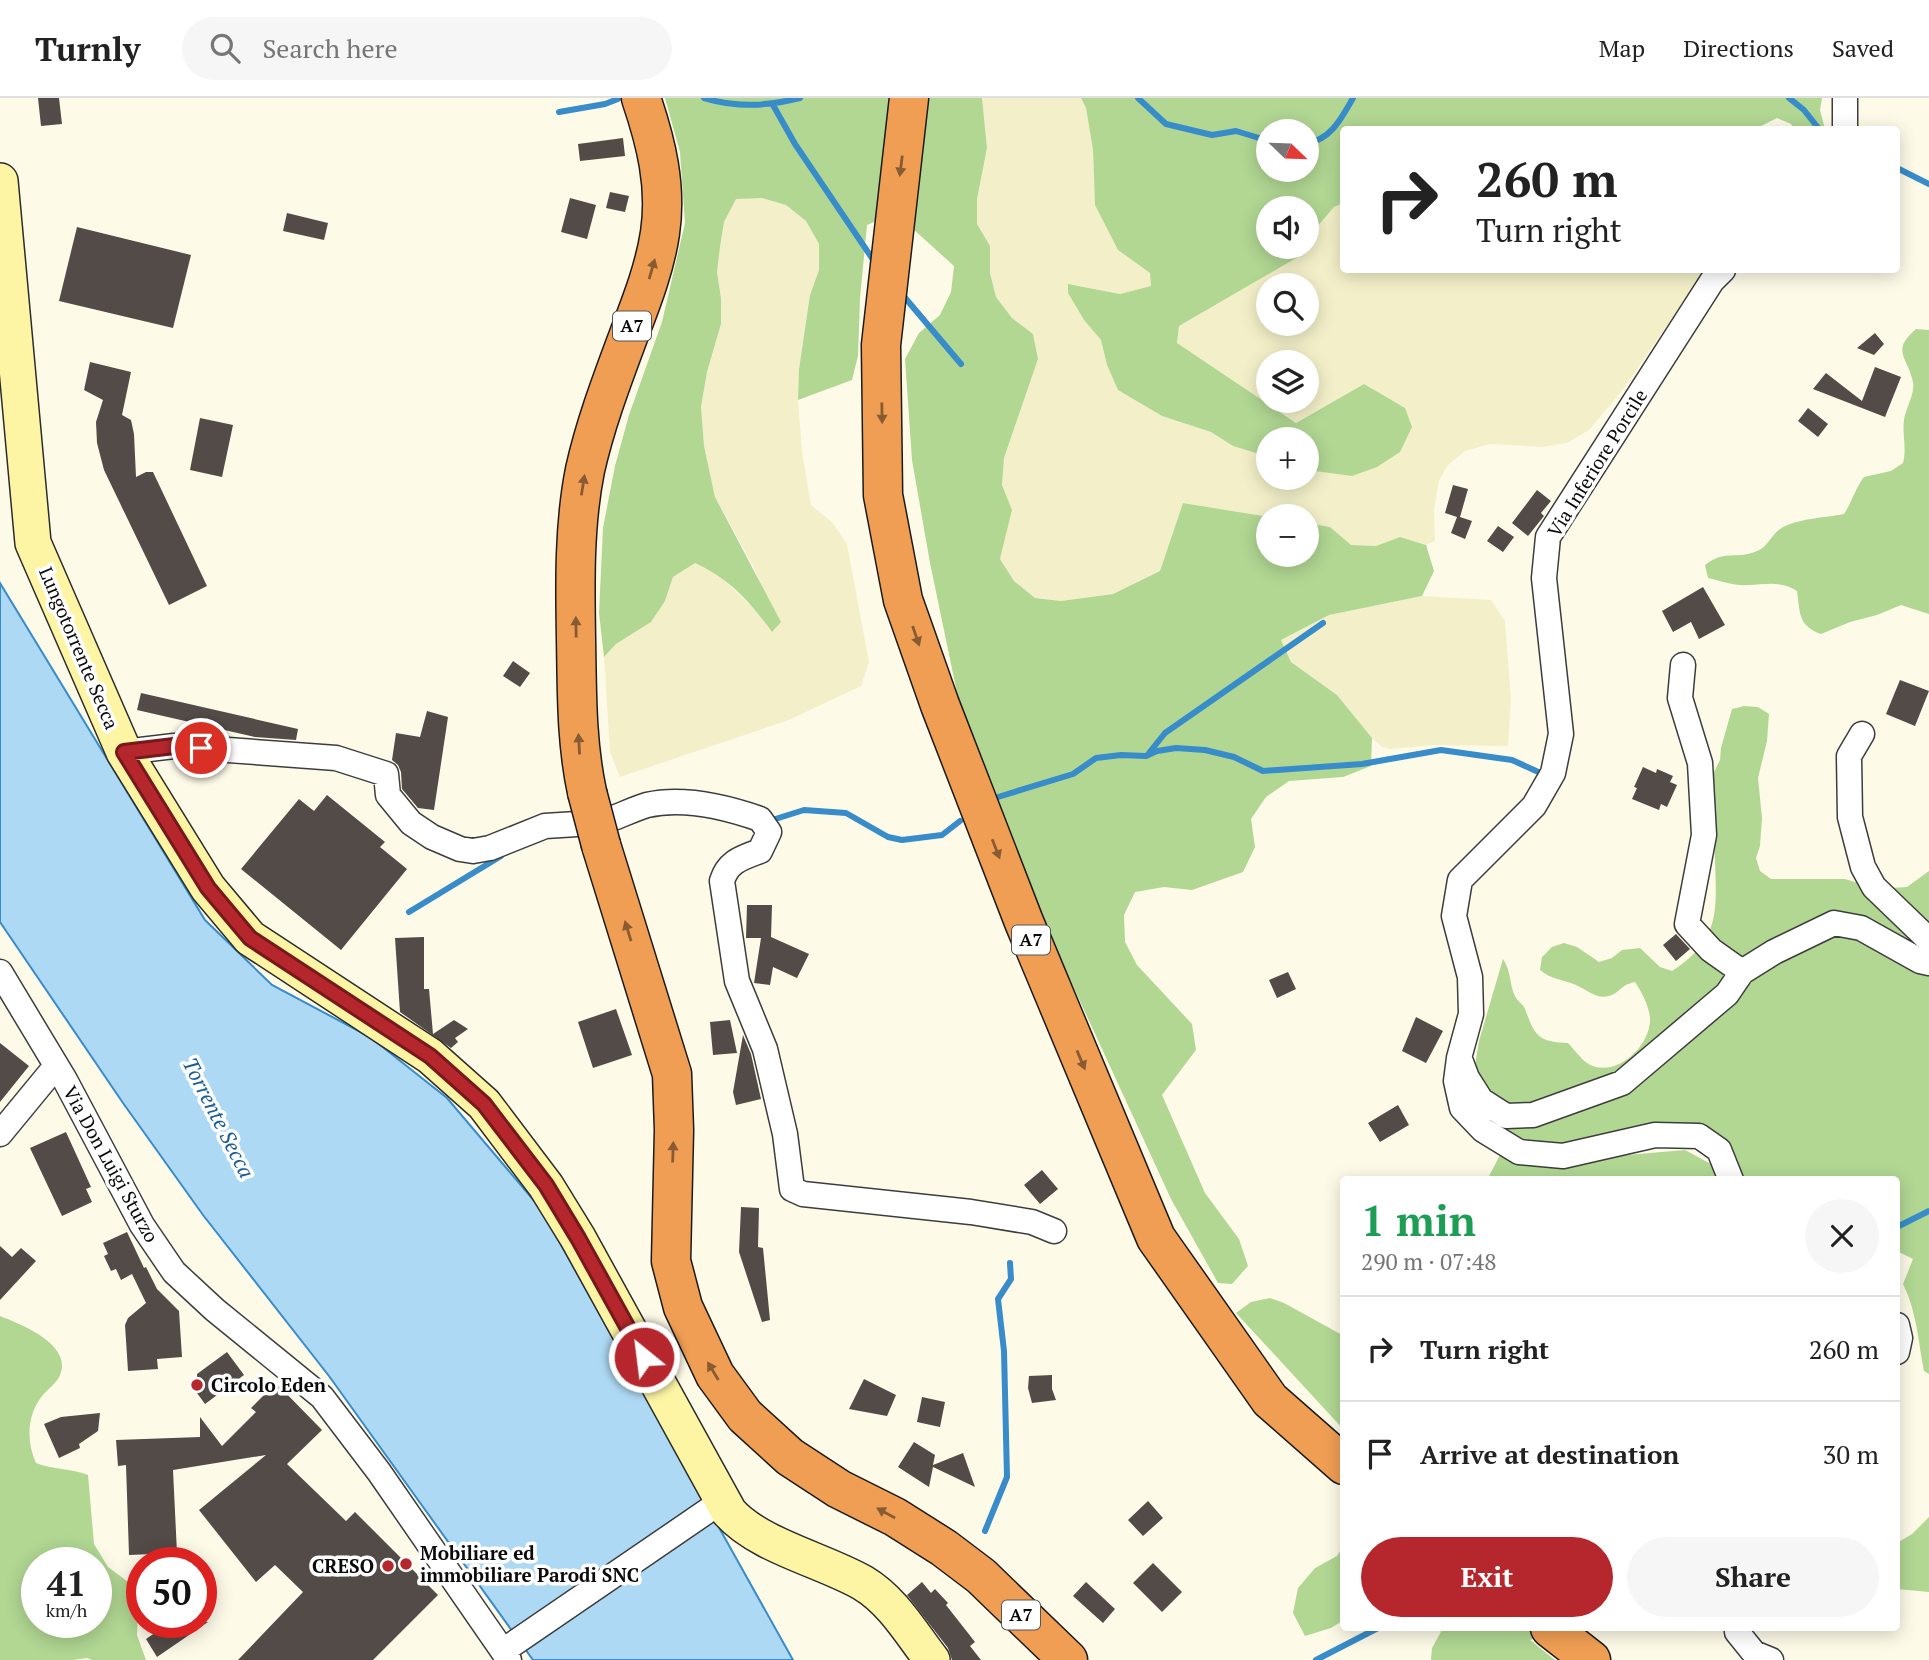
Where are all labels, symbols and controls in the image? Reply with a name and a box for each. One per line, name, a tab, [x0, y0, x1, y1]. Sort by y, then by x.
search box	[182, 17, 672, 80]
text: Turnly	[35, 27, 140, 70]
icon: search	[206, 29, 244, 67]
text: Search here	[262, 31, 398, 65]
text: Map	[1599, 32, 1645, 64]
text: Directions	[1683, 32, 1794, 64]
text: Saved	[1832, 32, 1894, 64]
north arrow	[1256, 119, 1320, 182]
map controls	[1256, 119, 1319, 567]
text: 260 m	[1476, 146, 1618, 211]
icon: right	[1361, 154, 1452, 245]
one-way arrow	[896, 155, 907, 177]
button: sound	[1256, 196, 1319, 259]
text: Turn right	[1476, 209, 1622, 251]
one-way arrow	[647, 258, 657, 279]
button: search	[1256, 273, 1319, 336]
road number: A7	[613, 311, 651, 340]
button: layers	[1256, 350, 1319, 413]
street label: Via Inferiore Porcile	[1541, 384, 1652, 541]
one-way arrow	[876, 402, 888, 424]
button: +	[1256, 427, 1319, 490]
one-way arrow	[578, 474, 589, 496]
button: −	[1256, 504, 1319, 567]
street label: Lungotorrente Secca	[34, 563, 125, 733]
one-way arrow	[570, 615, 582, 637]
one-way arrow	[911, 626, 922, 647]
pin	[171, 718, 231, 778]
icon: arrive	[182, 729, 220, 767]
one-way arrow	[573, 732, 584, 754]
one-way arrow	[990, 839, 1001, 860]
one-way arrow	[623, 921, 633, 942]
road number: A7	[1012, 926, 1050, 954]
one-way arrow	[1076, 1050, 1087, 1071]
water label: Torrente Secca	[177, 1053, 261, 1182]
street label: Via Don Luigi Sturzo	[58, 1081, 165, 1246]
one-way arrow	[668, 1141, 679, 1163]
text: 1 min	[1361, 1192, 1476, 1248]
button: close	[1805, 1199, 1879, 1273]
text: 290 m · 07:48	[1361, 1246, 1496, 1277]
position arrow	[607, 1320, 681, 1394]
icon: right	[1361, 1330, 1399, 1368]
text: Turn right	[1420, 1332, 1549, 1366]
text: 260 m	[1809, 1332, 1879, 1366]
one-way arrow	[707, 1362, 719, 1381]
place label: Circolo Eden	[211, 1372, 327, 1397]
marker: Circolo Eden	[189, 1377, 205, 1393]
icon: arrive	[1361, 1435, 1399, 1473]
text: Arrive at destination	[1420, 1437, 1679, 1471]
text: 30 m	[1823, 1437, 1879, 1471]
one-way arrow	[877, 1507, 896, 1519]
button: Exit	[1361, 1537, 1613, 1617]
button: Share	[1627, 1537, 1879, 1617]
place label: Mobiliare ed immobiliare Parodi SNC	[420, 1540, 639, 1587]
speed limit sign: 50	[126, 1547, 217, 1638]
place label: CRESO	[312, 1553, 374, 1578]
marker: Mobiliare ed immobiliare Parodi SNC	[398, 1556, 414, 1572]
marker: CRESO	[380, 1558, 396, 1574]
text: 41	[47, 1560, 86, 1606]
text: km/h	[46, 1598, 87, 1622]
road number: A7	[1002, 1600, 1040, 1630]

